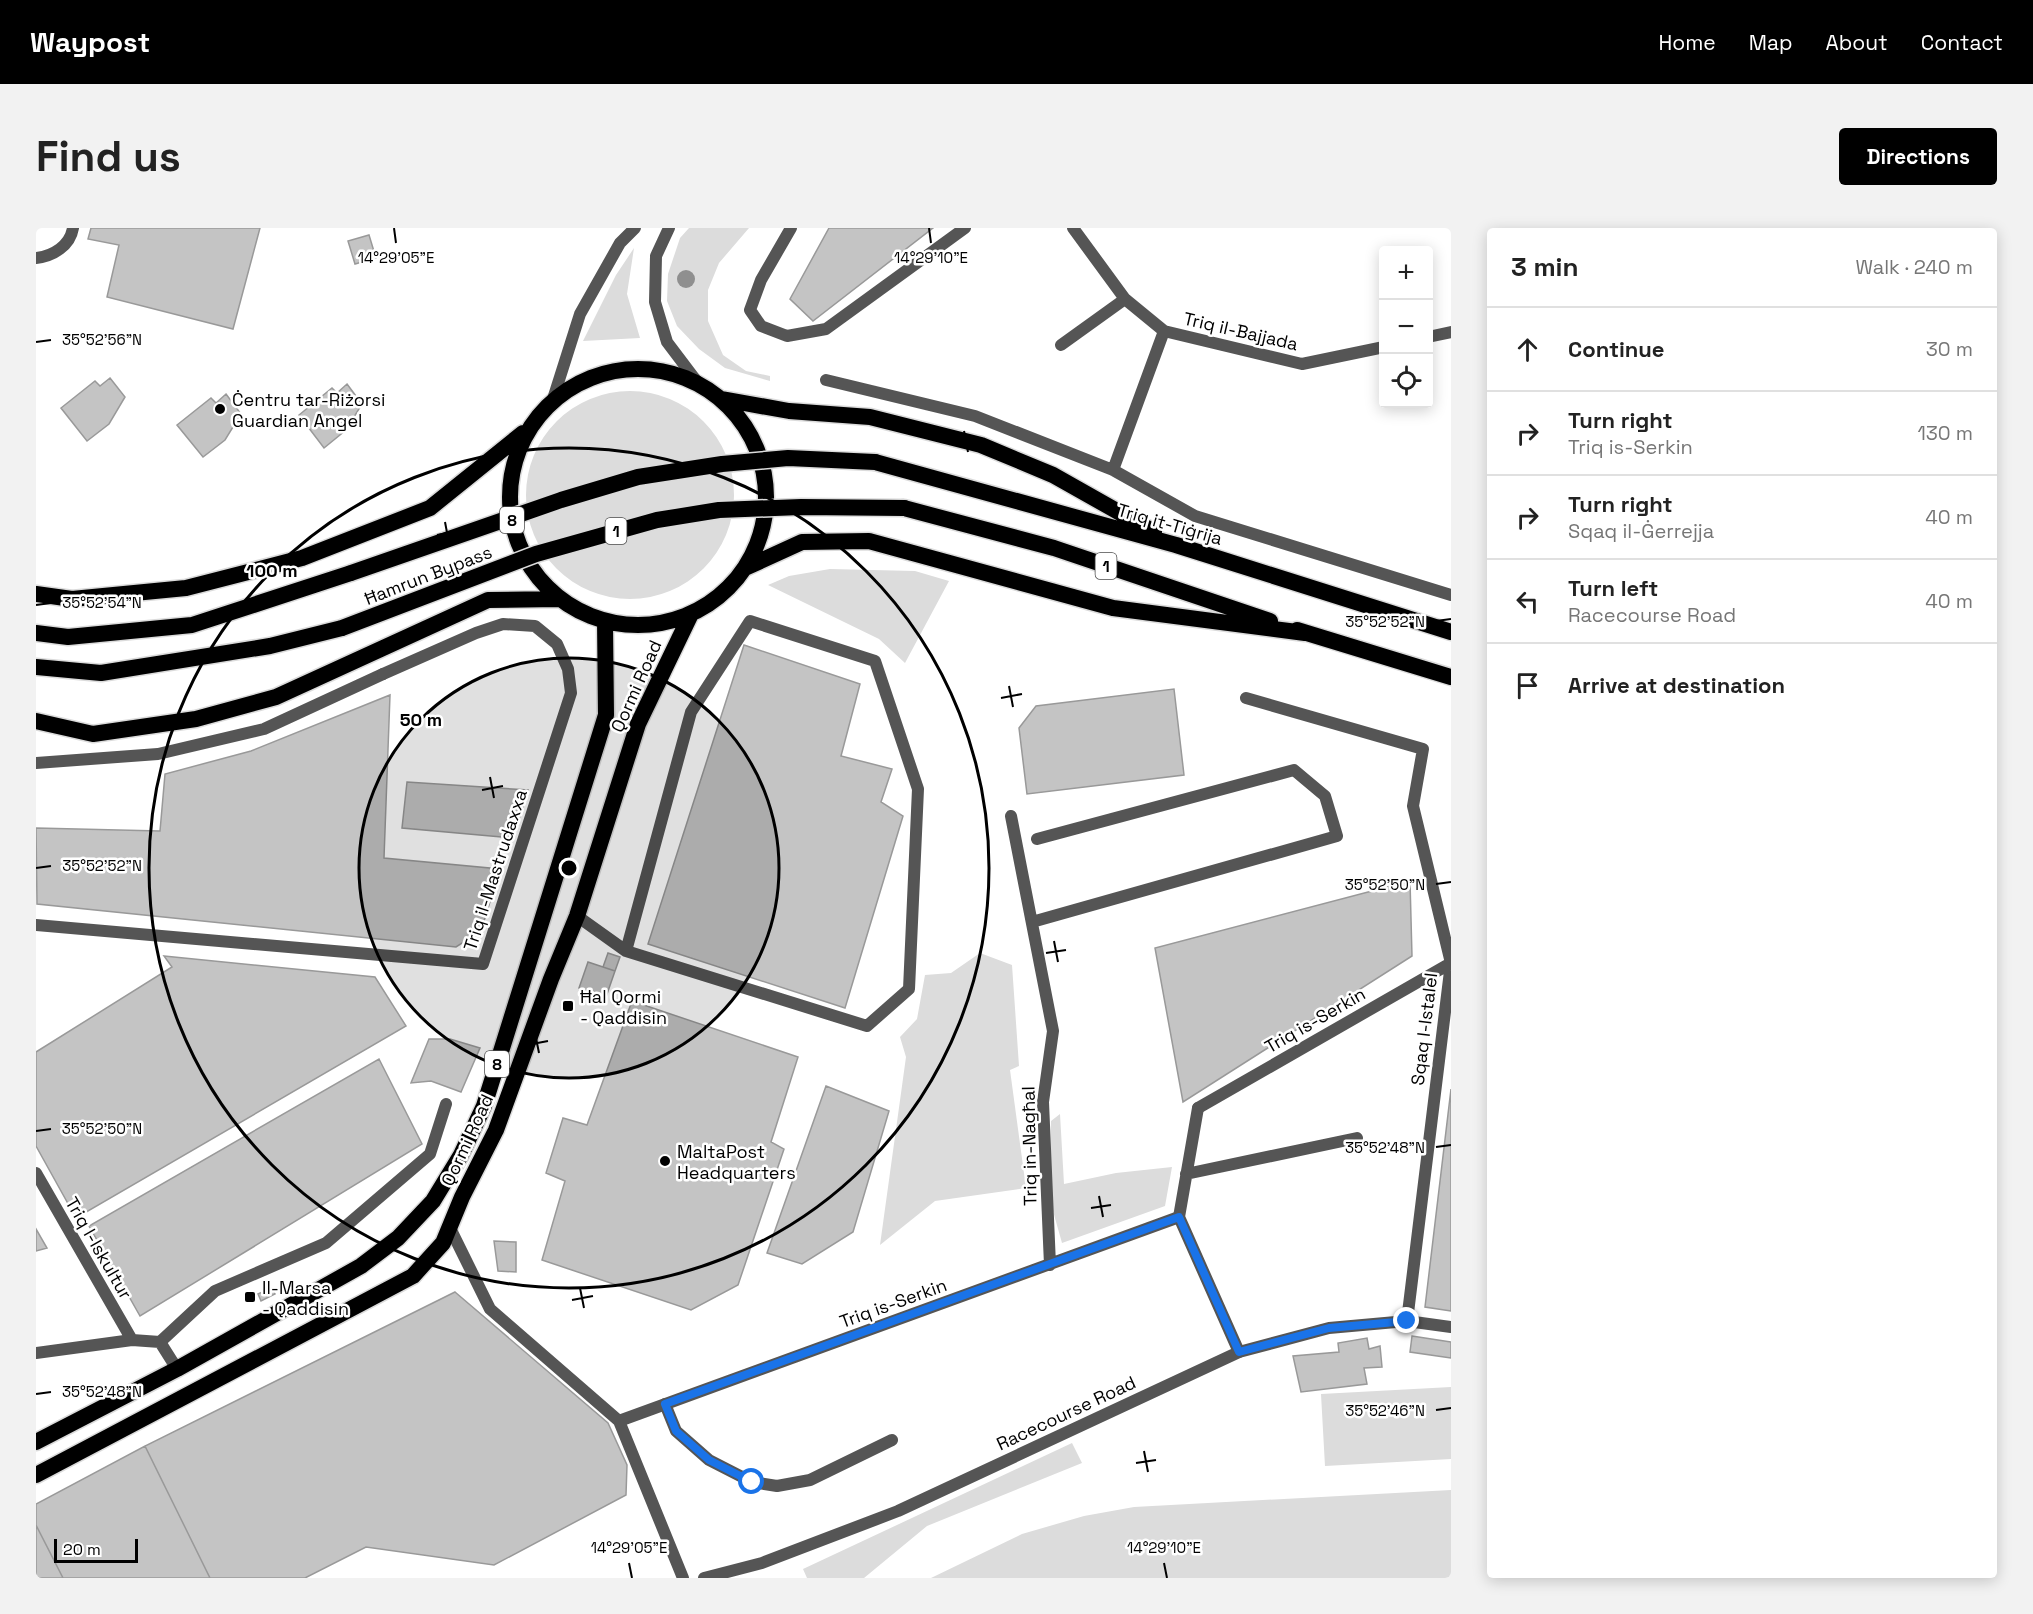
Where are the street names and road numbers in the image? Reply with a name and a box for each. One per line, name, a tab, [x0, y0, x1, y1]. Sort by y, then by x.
street label: Triq il-Bajjada	[1181, 307, 1301, 355]
street label: Triq it-Tiġrija	[1115, 498, 1225, 550]
road number: 8	[500, 507, 524, 533]
road number: 1	[606, 518, 626, 544]
street label: Ħamrun Bypass	[361, 540, 495, 610]
road number: 1	[1096, 553, 1116, 579]
street label: Qormi Road	[605, 636, 667, 736]
street label: Triq il-Mastrudaxxa	[458, 786, 532, 954]
street label: Sqaq l-Istalel	[1406, 971, 1442, 1087]
street label: Triq is-Serkin	[1261, 982, 1369, 1058]
road number: 8	[485, 1051, 509, 1077]
street label: Triq in-Nagħal	[1016, 1086, 1042, 1206]
street label: Qormi Road	[436, 1090, 498, 1190]
street label: Triq l-Iskultur	[60, 1193, 138, 1303]
street label: Triq is-Serkin	[836, 1273, 950, 1333]
street label: Racecourse Road	[993, 1371, 1139, 1455]

